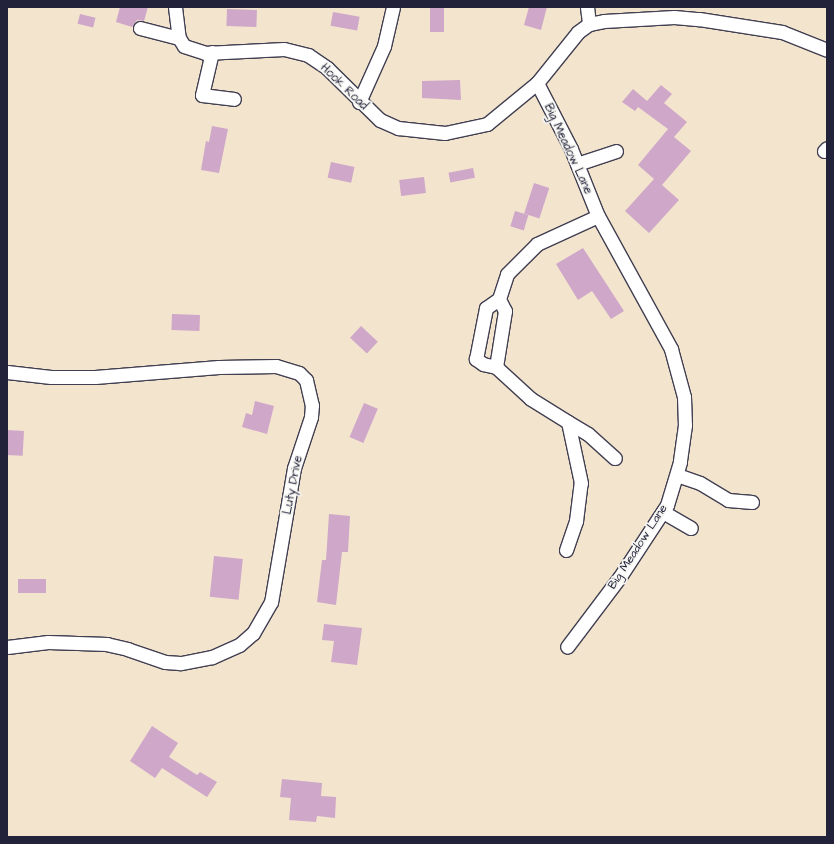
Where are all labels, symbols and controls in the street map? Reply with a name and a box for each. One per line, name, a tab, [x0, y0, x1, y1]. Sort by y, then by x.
street label: Hook Road	[317, 61, 371, 113]
street label: Big Meadow Lane	[541, 101, 595, 197]
street label: Luty Drive	[280, 454, 306, 516]
street label: Big Meadow Lane	[605, 502, 671, 592]

